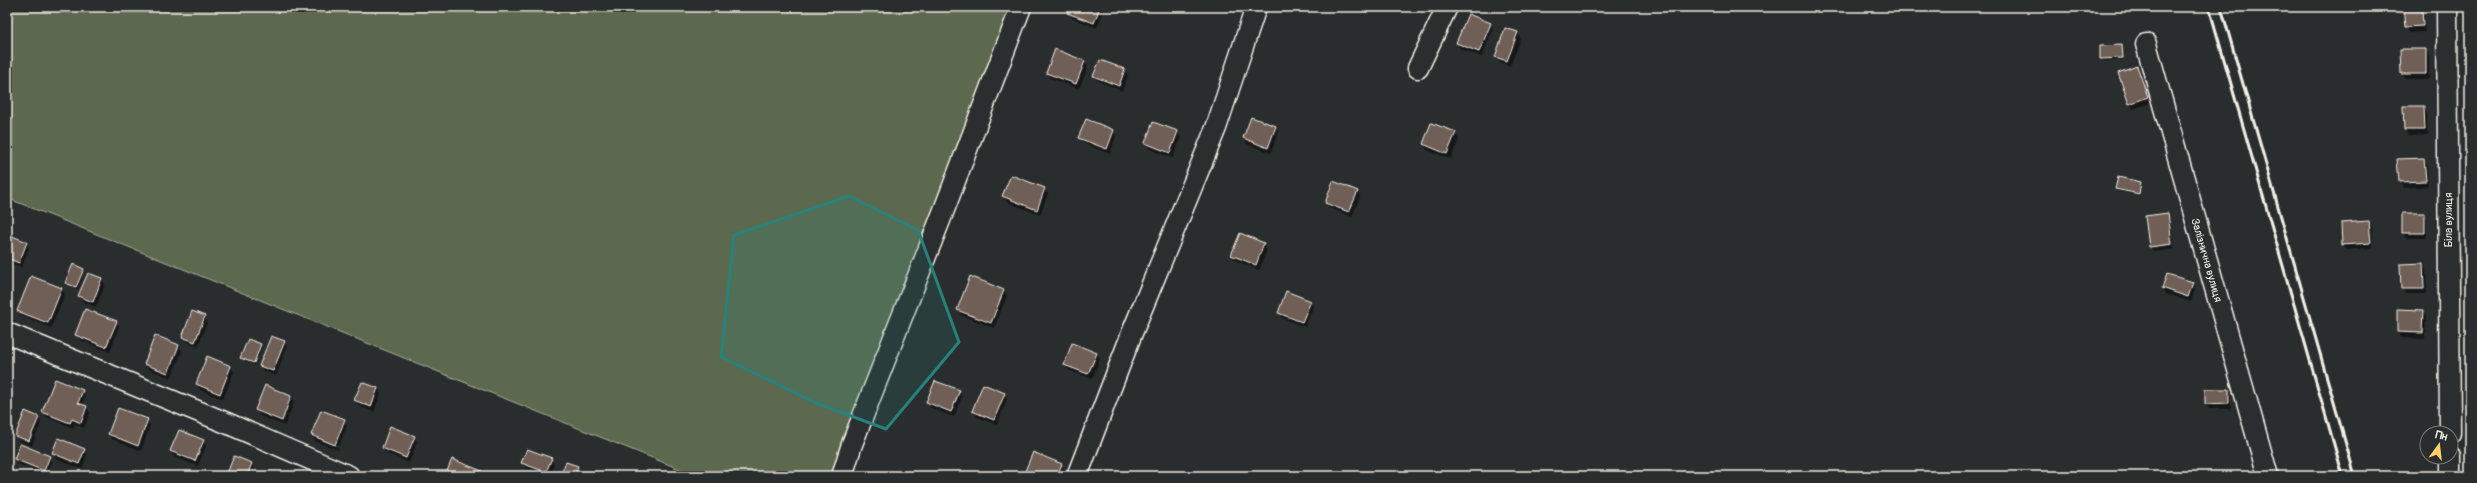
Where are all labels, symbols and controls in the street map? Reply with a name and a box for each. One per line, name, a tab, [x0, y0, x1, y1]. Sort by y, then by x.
street label: Біла вулиця	[2442, 193, 2455, 247]
street label: Залізнична вулиця	[2188, 217, 2225, 304]
north arrow	[2419, 425, 2459, 465]
text: Пн	[2434, 428, 2449, 444]

